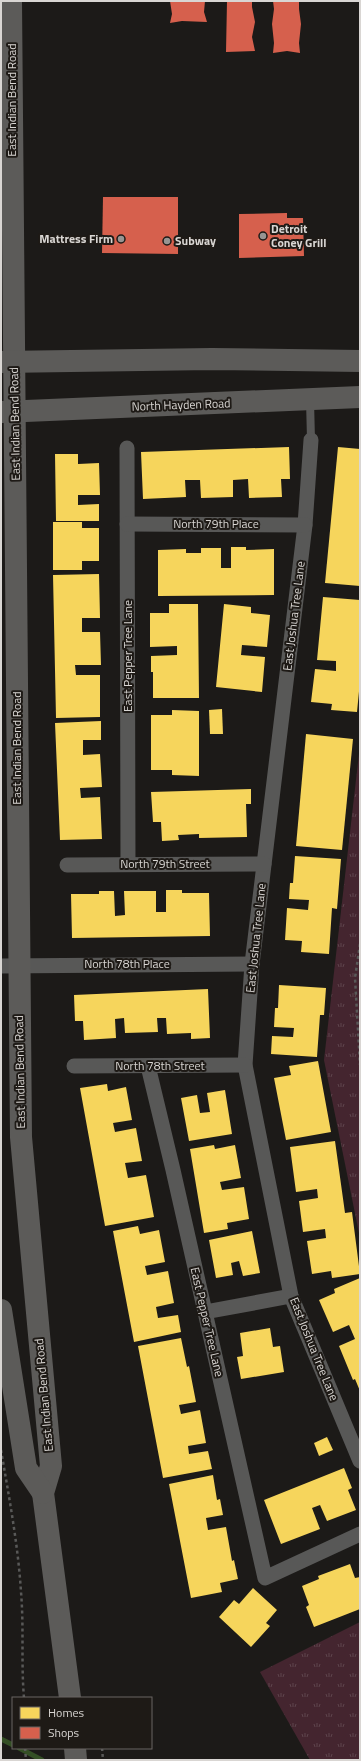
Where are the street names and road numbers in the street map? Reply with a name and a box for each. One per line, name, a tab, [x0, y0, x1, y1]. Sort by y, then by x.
street label: East Indian Bend Road	[2, 43, 21, 157]
street label: East Indian Bend Road	[4, 367, 25, 481]
street label: North Hayden Road	[131, 393, 231, 416]
street label: North 79th Place	[173, 514, 259, 533]
street label: East Joshua Tree Lane	[277, 560, 310, 672]
street label: East Pepper Tree Lane	[118, 600, 137, 712]
street label: East Indian Bend Road	[7, 691, 26, 805]
street label: North 79th Street	[120, 854, 211, 873]
street label: East Joshua Tree Lane	[240, 882, 271, 994]
street label: North 78th Place	[84, 954, 170, 973]
street label: East Indian Bend Road	[9, 1015, 30, 1129]
street label: North 78th Street	[115, 1056, 206, 1075]
street label: East Pepper Tree Lane	[186, 1265, 229, 1379]
street label: East Joshua Tree Lane	[285, 1294, 344, 1403]
street label: East Indian Bend Road	[29, 1338, 58, 1452]

